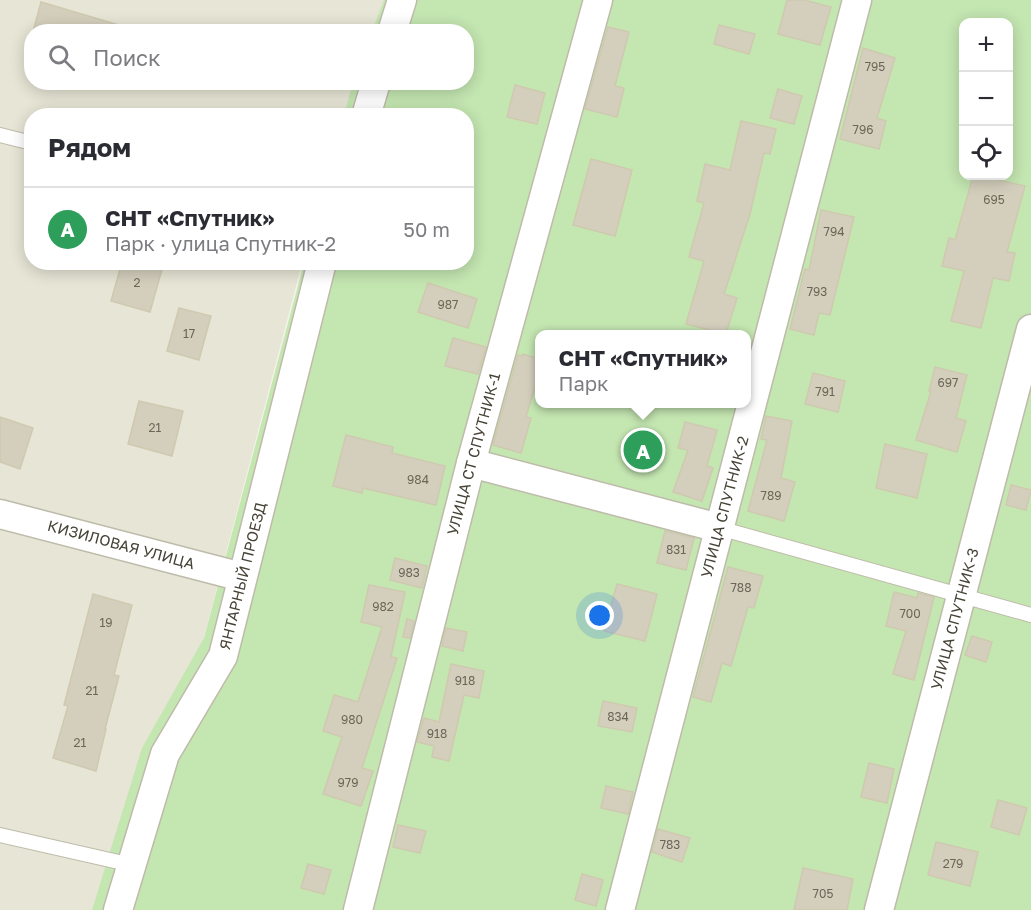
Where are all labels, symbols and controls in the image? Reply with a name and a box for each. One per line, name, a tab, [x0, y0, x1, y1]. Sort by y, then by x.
map controls	[959, 18, 1013, 180]
button: +	[959, 18, 1013, 72]
search box	[24, 24, 474, 90]
icon: search	[45, 41, 78, 74]
text: Поиск	[93, 44, 161, 71]
house number: 795	[865, 59, 885, 74]
button: −	[959, 72, 1013, 126]
house number: 796	[853, 122, 873, 137]
button: locate	[959, 126, 1013, 180]
text: Рядом	[48, 132, 131, 163]
house number: 695	[983, 192, 1005, 207]
text: СНТ «Спутник»	[105, 204, 274, 231]
text: A	[60, 217, 75, 241]
text: 50 m	[403, 217, 450, 241]
house number: 794	[824, 224, 844, 239]
text: Парк · улица Спутник-2	[105, 231, 336, 255]
house number: 2	[134, 275, 141, 290]
house number: 793	[807, 284, 827, 299]
house number: 987	[438, 297, 458, 312]
house number: 17	[183, 326, 195, 341]
popup	[535, 330, 751, 408]
text: СНТ «Спутник»	[558, 344, 728, 371]
street label: УЛИЦА СТ СПУТНИК-1	[443, 371, 503, 537]
text: Парк	[558, 371, 609, 395]
house number: 697	[938, 375, 958, 390]
house number: 791	[815, 384, 835, 399]
house number: 21	[149, 420, 162, 435]
pin: A	[624, 428, 662, 472]
street label: УЛИЦА СПУТНИК-2	[696, 434, 752, 580]
house number: 984	[407, 472, 429, 487]
house number: 789	[761, 488, 781, 503]
street label: ЯНТАРНЫЙ ПРОЕЗД	[215, 500, 269, 651]
street label: КИЗИЛОВАЯ УЛИЦА	[46, 516, 197, 572]
house number: 831	[666, 542, 686, 557]
street label: УЛИЦА СПУТНИК-3	[926, 546, 982, 692]
house number: 983	[398, 565, 420, 580]
house number: 788	[730, 580, 752, 595]
house number: 982	[372, 599, 394, 614]
your location	[585, 601, 614, 630]
house number: 700	[899, 606, 921, 621]
house number: 19	[99, 615, 113, 630]
house number: 918	[455, 673, 475, 688]
house number: 21	[86, 683, 99, 698]
house number: 834	[607, 709, 629, 724]
house number: 980	[341, 712, 363, 727]
house number: 918	[427, 726, 447, 741]
house number: 21	[74, 735, 87, 750]
house number: 979	[338, 775, 358, 790]
house number: 783	[660, 837, 680, 852]
house number: 279	[943, 856, 963, 871]
house number: 705	[813, 886, 833, 901]

